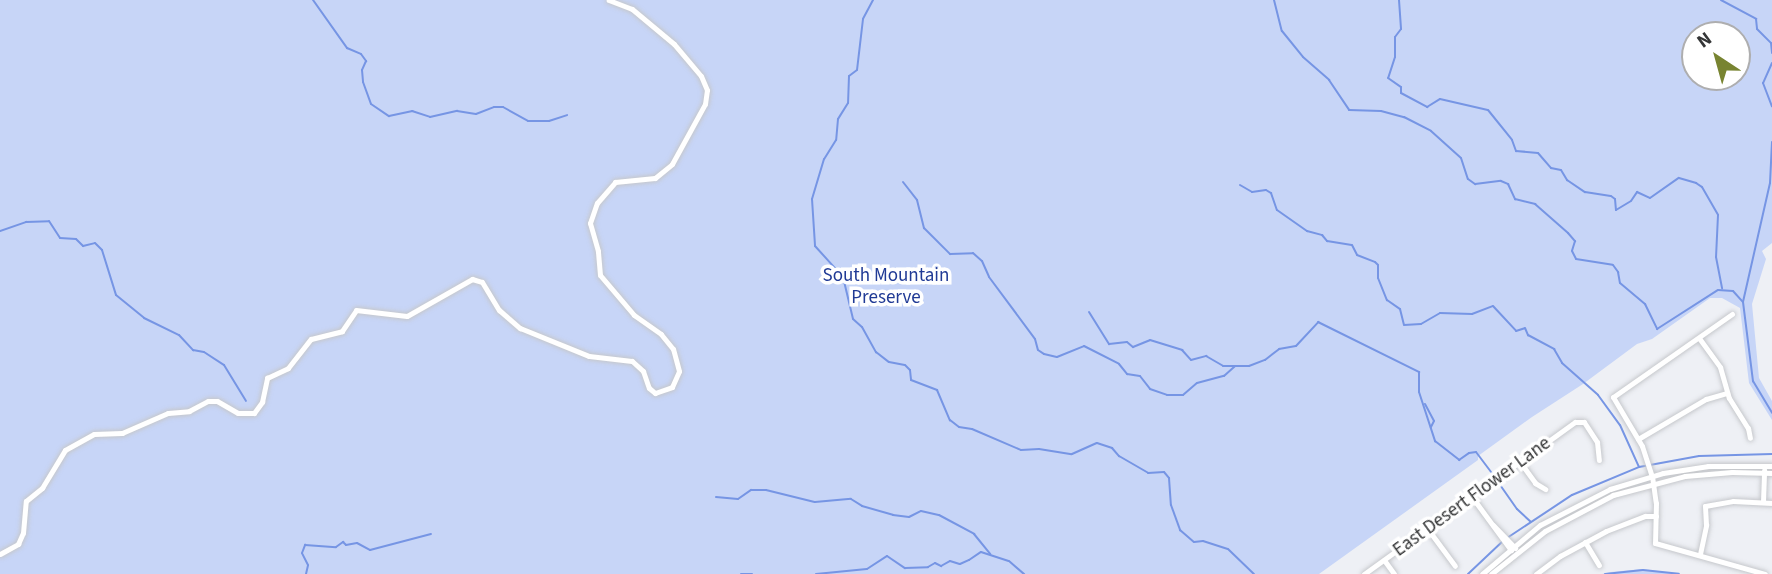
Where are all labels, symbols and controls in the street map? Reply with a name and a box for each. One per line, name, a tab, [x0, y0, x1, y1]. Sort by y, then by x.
north arrow	[1681, 21, 1751, 91]
text: N	[1691, 26, 1718, 55]
park label: South Mountain Preserve	[823, 265, 949, 309]
street label: East Desert Flower Lane	[1389, 432, 1555, 562]

